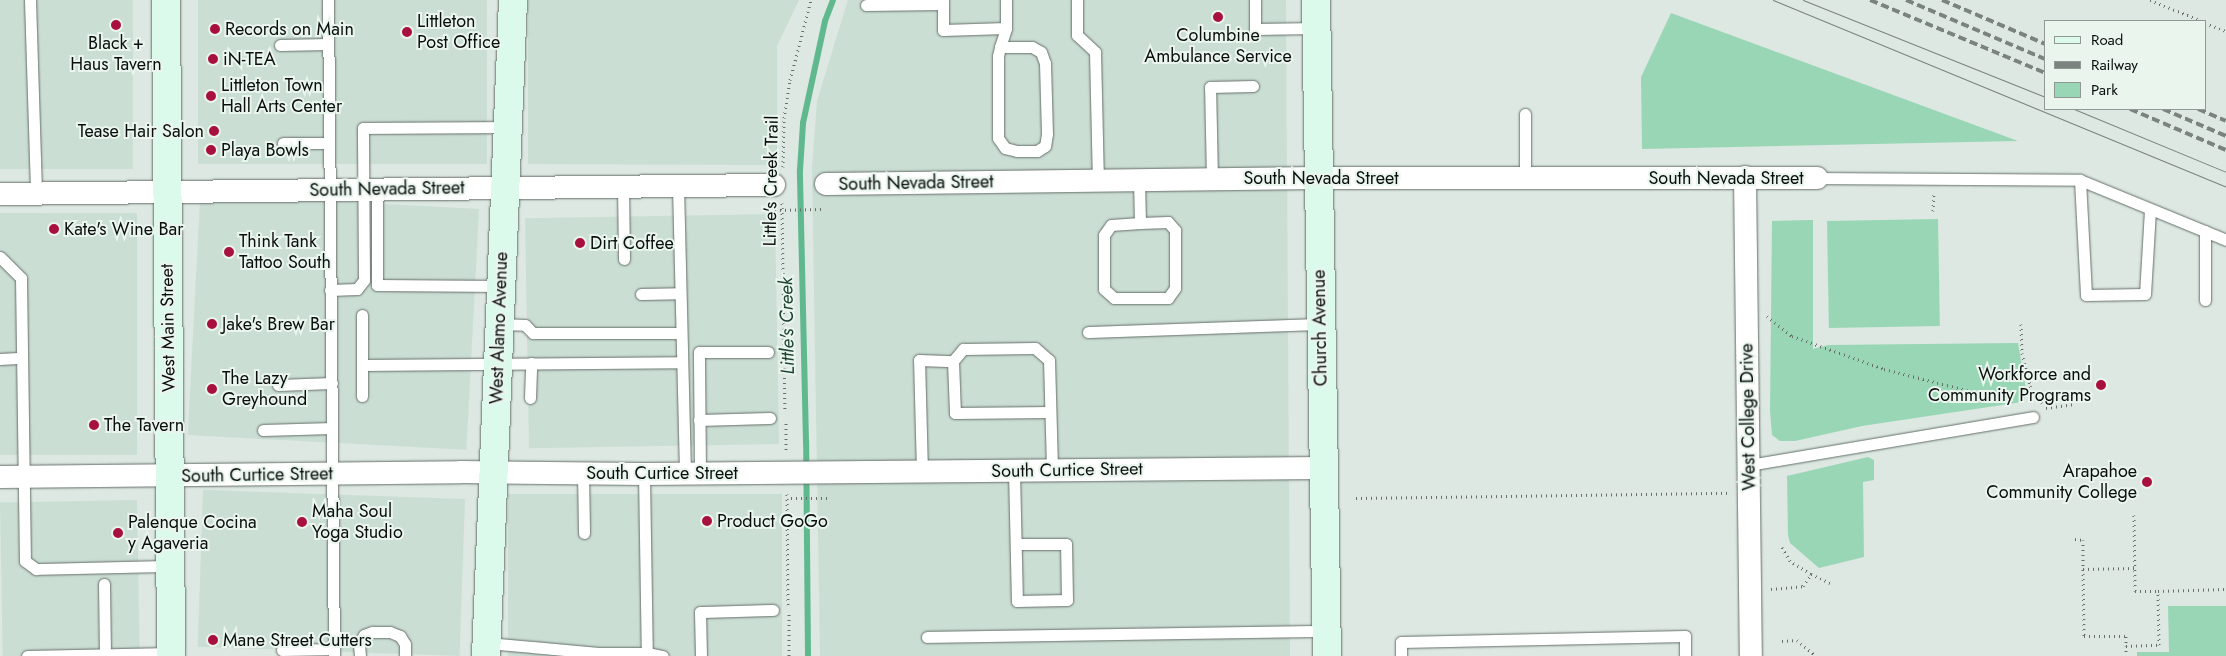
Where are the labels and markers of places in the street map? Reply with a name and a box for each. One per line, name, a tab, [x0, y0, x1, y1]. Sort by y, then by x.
place label: Littleton Post Office	[417, 11, 500, 54]
marker: Columbine Ambulance Service	[1212, 11, 1224, 23]
place label: Records on Main	[225, 18, 354, 40]
marker: Black + Haus Tavern	[110, 19, 122, 31]
marker: Records on Main	[209, 23, 221, 35]
place label: Columbine Ambulance Service	[1144, 25, 1292, 68]
marker: Littleton Post Office	[401, 26, 413, 38]
place label: Black + Haus Tavern	[70, 33, 162, 76]
place label: iN-TEA	[223, 48, 276, 70]
marker: iN-TEA	[207, 53, 219, 65]
place label: Littleton Town Hall Arts Center	[221, 75, 342, 118]
marker: Littleton Town Hall Arts Center	[205, 90, 217, 102]
place label: Tease Hair Salon	[78, 120, 204, 142]
marker: Tease Hair Salon	[208, 125, 220, 137]
place label: Playa Bowls	[221, 139, 309, 161]
marker: Playa Bowls	[205, 144, 217, 156]
place label: Kate's Wine Bar	[64, 218, 183, 240]
marker: Kate's Wine Bar	[48, 223, 60, 235]
place label: Think Tank Tattoo South	[239, 231, 331, 274]
place label: Dirt Coffee	[590, 232, 674, 254]
marker: Dirt Coffee	[574, 237, 586, 249]
marker: Think Tank Tattoo South	[223, 246, 235, 258]
place label: Jake's Brew Bar	[222, 313, 335, 335]
marker: Jake's Brew Bar	[206, 318, 218, 330]
place label: Workforce and Community Programs	[1928, 364, 2091, 406]
place label: The Lazy Greyhound	[222, 368, 307, 410]
marker: Workforce and Community Programs	[2095, 379, 2107, 391]
marker: The Lazy Greyhound	[206, 383, 218, 395]
place label: The Tavern	[104, 414, 184, 436]
marker: The Tavern	[88, 419, 100, 431]
place label: Arapahoe Community College	[1986, 461, 2137, 504]
marker: Arapahoe Community College	[2141, 476, 2153, 488]
place label: Maha Soul Yoga Studio	[312, 501, 403, 544]
place label: Product GoGo	[717, 510, 828, 532]
place label: Palenque Cocina y Agaveria	[128, 512, 257, 554]
marker: Product GoGo	[701, 515, 713, 527]
marker: Maha Soul Yoga Studio	[296, 516, 308, 528]
marker: Palenque Cocina y Agaveria	[112, 527, 124, 539]
place label: Mane Street Cutters	[223, 629, 372, 651]
marker: Mane Street Cutters	[207, 634, 219, 646]

